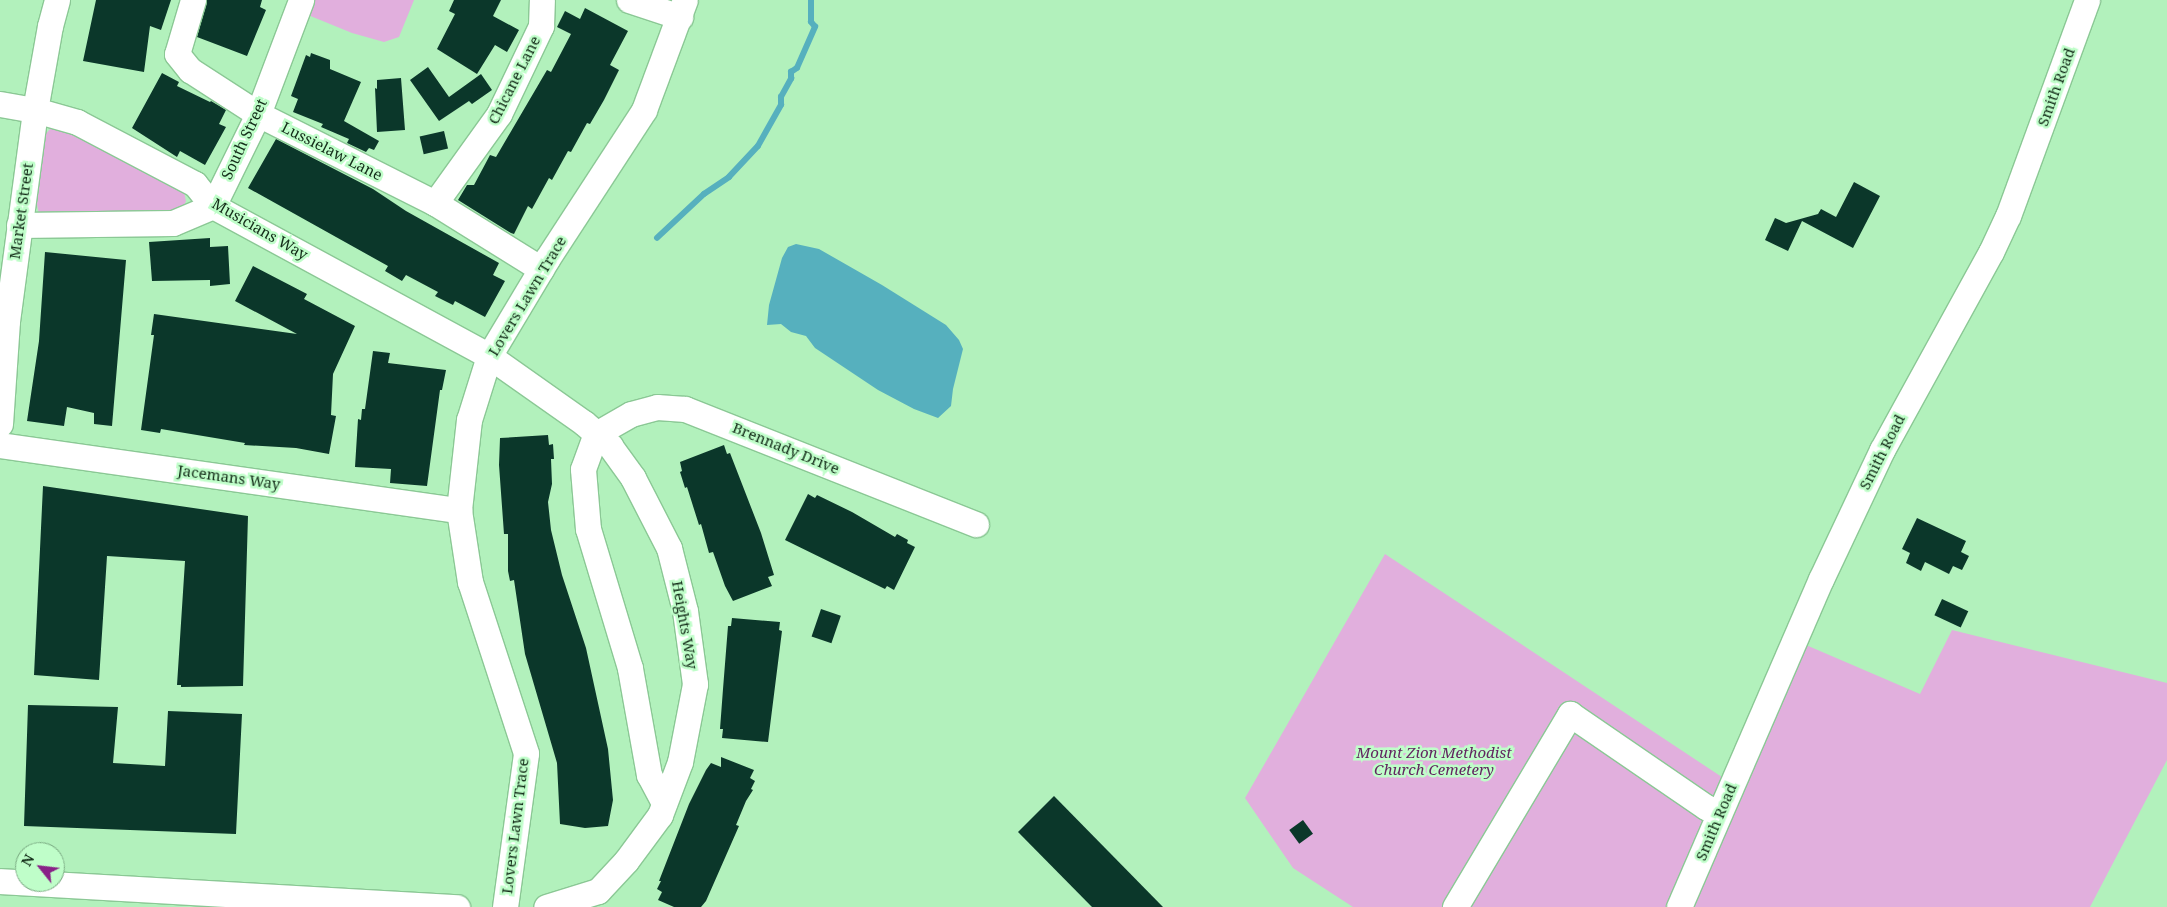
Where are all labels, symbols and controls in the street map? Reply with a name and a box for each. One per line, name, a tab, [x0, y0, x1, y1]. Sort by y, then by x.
street label: Chicane Lane	[484, 33, 544, 127]
street label: Smith Road	[2034, 45, 2078, 129]
street label: South Street	[217, 96, 271, 182]
street label: Lussielaw Lane	[279, 118, 385, 184]
street label: Market Street	[5, 162, 37, 260]
street label: Musicians Way	[209, 194, 311, 264]
street label: Lovers Lawn Trace	[484, 233, 570, 359]
street label: Smith Road	[1855, 411, 1909, 493]
street label: Brennady Drive	[730, 418, 842, 478]
street label: Jacemans Way	[177, 461, 281, 493]
street label: Heights Way	[668, 579, 702, 671]
park label: Mount Zion Methodist Church Cemetery	[1356, 743, 1512, 778]
street label: Lovers Lawn Trace	[498, 757, 532, 895]
street label: Smith Road	[1692, 781, 1740, 863]
north arrow	[15, 842, 65, 892]
text: N	[16, 851, 38, 869]

